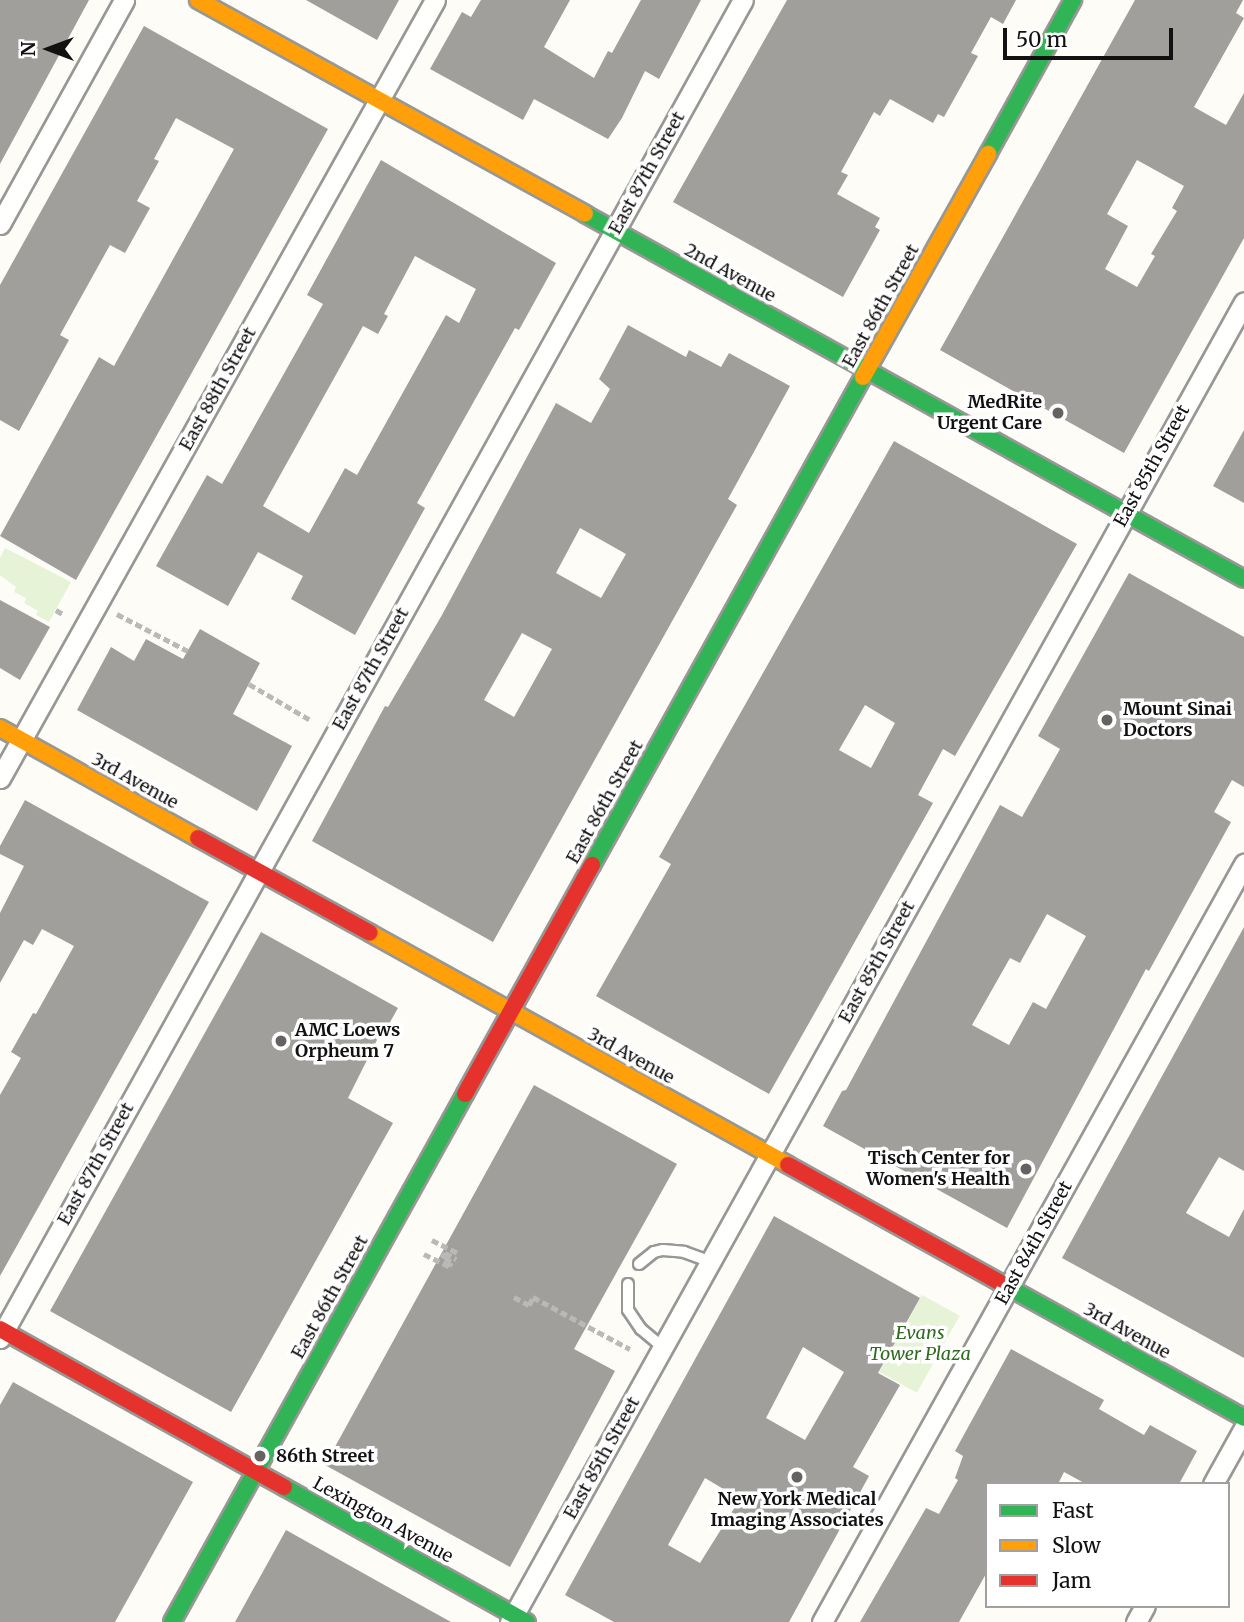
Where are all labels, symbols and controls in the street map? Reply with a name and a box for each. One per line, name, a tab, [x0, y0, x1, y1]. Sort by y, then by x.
north arrow	[14, 14, 84, 84]
scale bar	[1006, 14, 1176, 58]
text: 50 m	[1016, 26, 1067, 53]
text: N	[16, 42, 40, 57]
street label: East 87th Street	[604, 108, 690, 238]
street label: 2nd Avenue	[681, 239, 779, 307]
street label: East 86th Street	[838, 241, 924, 371]
street label: East 88th Street	[175, 323, 261, 455]
place label: MedRite Urgent Care	[937, 392, 1042, 434]
street label: East 85th Street	[1110, 401, 1194, 531]
marker: MedRite Urgent Care	[1048, 403, 1068, 423]
street label: East 87th Street	[328, 604, 414, 734]
place label: Mount Sinai Doctors	[1123, 699, 1232, 742]
marker: Mount Sinai Doctors	[1097, 710, 1117, 730]
street label: East 86th Street	[562, 737, 648, 867]
street label: 3rd Avenue	[88, 748, 182, 814]
street label: East 85th Street	[835, 897, 919, 1027]
place label: AMC Loews Orpheum 7	[295, 1020, 400, 1062]
street label: 3rd Avenue	[584, 1023, 678, 1089]
marker: AMC Loews Orpheum 7	[273, 1033, 289, 1049]
street label: East 87th Street	[53, 1099, 139, 1229]
place label: Tisch Center for Women's Health	[866, 1148, 1010, 1190]
marker: Tisch Center for Women's Health	[1016, 1159, 1036, 1179]
street label: East 84th Street	[991, 1177, 1077, 1309]
street label: East 86th Street	[287, 1232, 373, 1362]
street label: 3rd Avenue	[1080, 1298, 1174, 1364]
park label: Evans Tower Plaza	[869, 1323, 971, 1366]
street label: East 85th Street	[560, 1393, 644, 1523]
place label: 86th Street	[276, 1445, 374, 1467]
marker: 86th Street	[250, 1446, 270, 1466]
marker: New York Medical Imaging Associates	[787, 1467, 807, 1487]
street label: Lexington Avenue	[309, 1473, 457, 1567]
legend	[985, 1482, 1230, 1608]
place label: New York Medical Imaging Associates	[710, 1489, 884, 1532]
text: Fast	[1052, 1497, 1094, 1524]
text: Slow	[1052, 1532, 1101, 1559]
text: Jam	[1052, 1567, 1091, 1594]

